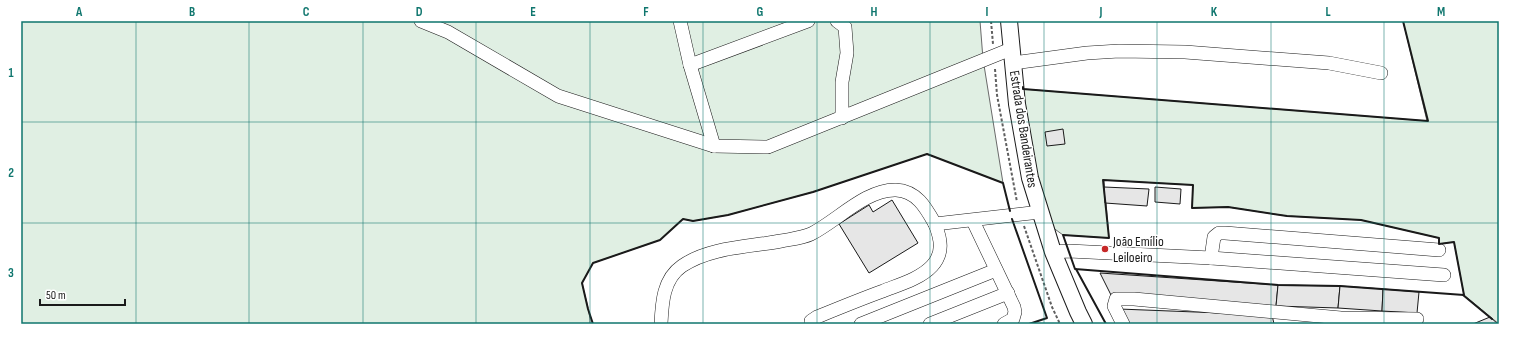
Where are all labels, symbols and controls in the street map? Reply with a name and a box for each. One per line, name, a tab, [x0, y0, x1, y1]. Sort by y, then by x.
text: A	[75, 4, 83, 20]
text: B	[189, 4, 195, 20]
text: C	[303, 4, 310, 20]
text: D	[416, 4, 423, 20]
text: E	[530, 4, 536, 20]
text: F	[643, 4, 649, 20]
text: G	[757, 4, 764, 20]
text: H	[871, 4, 878, 20]
text: I	[986, 4, 989, 20]
text: J	[1099, 4, 1103, 20]
text: K	[1211, 4, 1218, 20]
text: L	[1325, 4, 1331, 20]
text: M	[1437, 4, 1445, 20]
text: 1	[8, 65, 14, 81]
street label: Estrada dos Bandeirantes	[1006, 69, 1041, 189]
text: 2	[8, 165, 14, 181]
place label: João Emílio Leiloeiro	[1112, 233, 1164, 266]
marker: João Emílio Leiloeiro	[1100, 244, 1110, 254]
text: 3	[8, 265, 14, 281]
scale bar	[40, 281, 125, 307]
text: 50 m	[46, 288, 66, 303]

